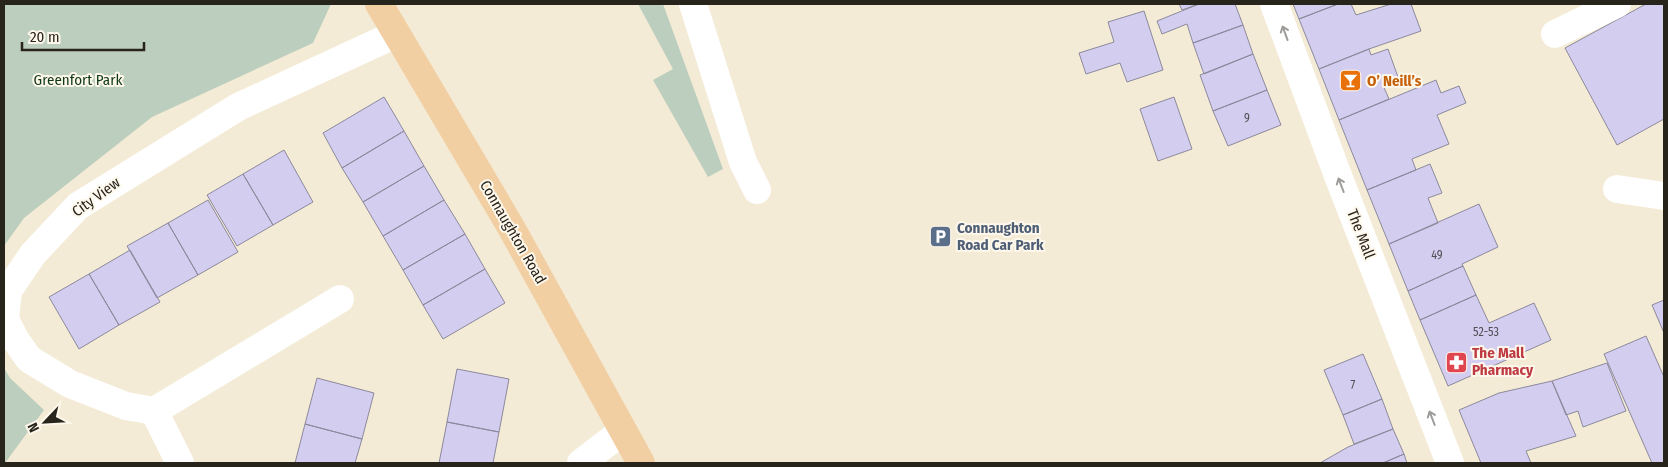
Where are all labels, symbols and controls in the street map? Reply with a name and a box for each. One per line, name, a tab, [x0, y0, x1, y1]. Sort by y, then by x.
scale bar	[22, 20, 145, 52]
one-way arrow	[1280, 26, 1289, 41]
text: 20 m	[30, 28, 60, 46]
bar icon: O’ Neill’s	[1339, 69, 1363, 93]
park label: Greenfort Park	[34, 71, 122, 89]
place label: O’ Neill’s	[1367, 72, 1422, 90]
house number: 9	[1244, 111, 1250, 125]
street label: City View	[68, 173, 124, 220]
street label: Connaughton Road	[476, 177, 550, 287]
one-way arrow	[1336, 178, 1346, 193]
street label: The Mall	[1343, 207, 1379, 261]
place label: Connaughton Road Car Park	[957, 219, 1044, 254]
parking icon: Connaughton Road Car Park	[929, 225, 953, 249]
house number: 49	[1431, 248, 1443, 262]
house number: 52-53	[1473, 325, 1499, 339]
place label: The Mall Pharmacy	[1472, 344, 1534, 379]
pharmacy icon: The Mall Pharmacy	[1444, 350, 1468, 374]
house number: 7	[1351, 378, 1356, 392]
north arrow	[20, 397, 70, 447]
one-way arrow	[1427, 411, 1437, 426]
text: N	[24, 420, 43, 435]

